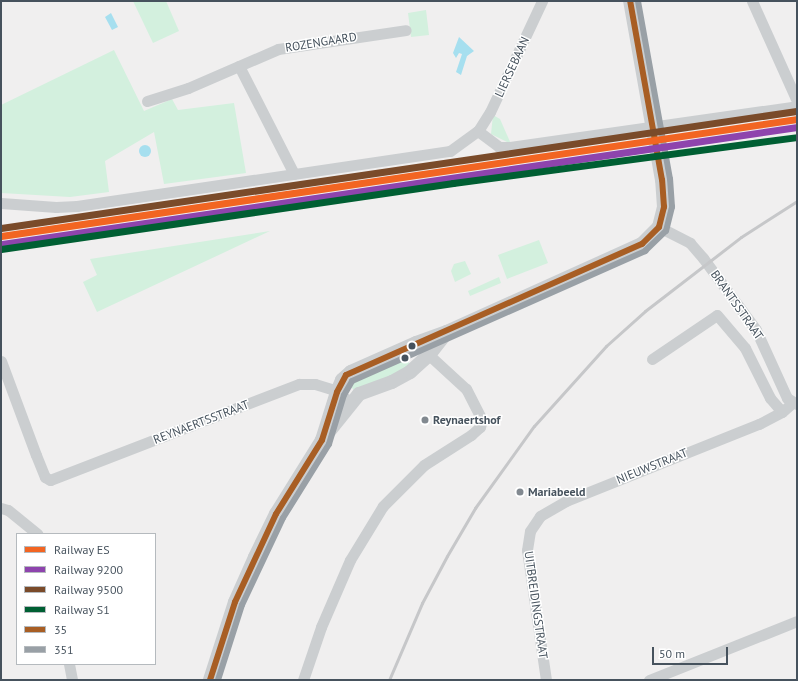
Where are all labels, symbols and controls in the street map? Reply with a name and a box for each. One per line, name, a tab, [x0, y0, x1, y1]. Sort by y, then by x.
street label: ROZENGAARD	[284, 29, 358, 55]
street label: LIERSEBAAN	[492, 34, 532, 100]
street label: BRANTSSTRAAT	[708, 267, 766, 343]
unlabelled marker	[407, 341, 417, 351]
unlabelled marker	[400, 353, 410, 363]
street label: REYNAERTSSTRAAT	[151, 397, 251, 447]
place label: Reynaertshof	[433, 413, 500, 427]
marker: Reynaertshof	[420, 415, 430, 425]
street label: NIEUWSTRAAT	[614, 445, 690, 487]
place label: Mariabeeld	[528, 485, 586, 499]
marker: Mariabeeld	[515, 487, 525, 497]
legend	[16, 533, 156, 665]
text: Railway ES	[54, 542, 110, 557]
street label: UITBREIDINGSTRAAT	[521, 550, 551, 660]
text: Railway 9200	[54, 562, 123, 577]
text: Railway 9500	[54, 582, 123, 597]
text: Railway S1	[54, 602, 110, 617]
text: 35	[54, 622, 67, 637]
scale bar	[654, 639, 730, 665]
text: 351	[54, 642, 74, 657]
text: 50 m	[659, 646, 685, 661]

